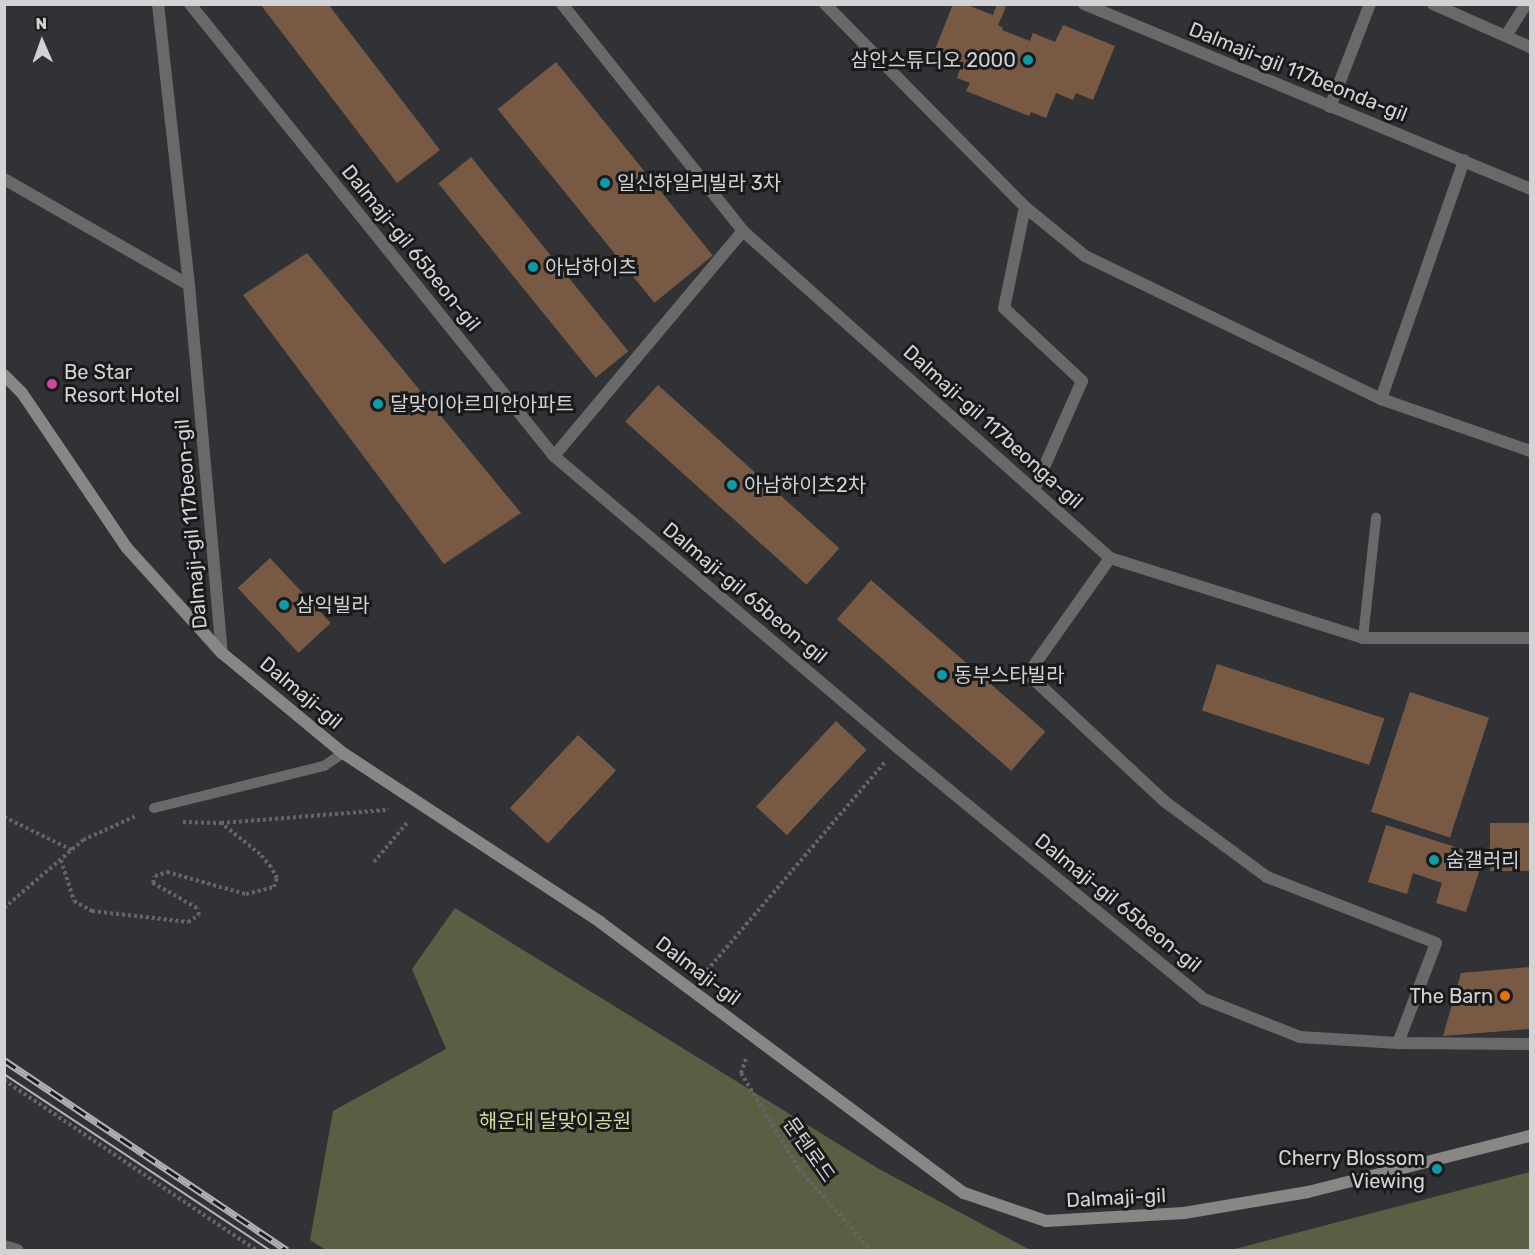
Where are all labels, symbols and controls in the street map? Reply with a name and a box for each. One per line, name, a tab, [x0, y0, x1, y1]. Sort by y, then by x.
north arrow	[12, 12, 72, 72]
text: N	[35, 14, 47, 33]
street label: Dalmaji-gil 117beonda-gil	[1185, 17, 1411, 127]
place label: 삼안스튜디오 2000	[851, 48, 1016, 72]
marker: 삼안스튜디오 2000	[1021, 53, 1035, 67]
street label: Dalmaji-gil 65beon-gil	[337, 160, 485, 336]
place label: 일신하일리빌라 3차	[617, 171, 781, 195]
marker: 일신하일리빌라 3차	[598, 176, 612, 190]
place label: 아남하이츠	[545, 255, 637, 279]
marker: 아남하이츠	[526, 260, 540, 274]
street label: Dalmaji-gil 117beonga-gil	[898, 340, 1088, 514]
place label: Be Star Resort Hotel	[64, 360, 180, 407]
marker: Be Star Resort Hotel	[45, 377, 59, 391]
place label: 달맞이아르미안아파트	[390, 392, 574, 416]
marker: 달맞이아르미안아파트	[371, 397, 385, 411]
street label: Dalmaji-gil 117beon-gil	[170, 418, 212, 630]
place label: 아남하이츠2차	[744, 473, 866, 497]
marker: 아남하이츠2차	[725, 478, 739, 492]
street label: Dalmaji-gil 65beon-gil	[658, 517, 832, 669]
place label: 삼익빌라	[296, 593, 370, 617]
marker: 삼익빌라	[277, 598, 291, 612]
street label: Dalmaji-gil	[255, 652, 347, 734]
place label: 동부스타빌라	[954, 663, 1064, 687]
marker: 동부스타빌라	[935, 668, 949, 682]
street label: Dalmaji-gil 65beon-gil	[1030, 829, 1206, 977]
place label: 숨갤러리	[1446, 848, 1520, 872]
marker: 숨갤러리	[1427, 853, 1441, 867]
street label: Dalmaji-gil	[651, 931, 745, 1011]
place label: The Barn	[1409, 984, 1493, 1008]
marker: The Barn	[1498, 989, 1512, 1003]
park label: 해운대 달맞이공원	[479, 1109, 631, 1133]
street label: 문텐로드	[778, 1113, 840, 1187]
place label: Cherry Blossom Viewing	[1278, 1146, 1425, 1193]
marker: Cherry Blossom Viewing	[1430, 1162, 1444, 1176]
street label: Dalmaji-gil	[1065, 1183, 1167, 1213]

